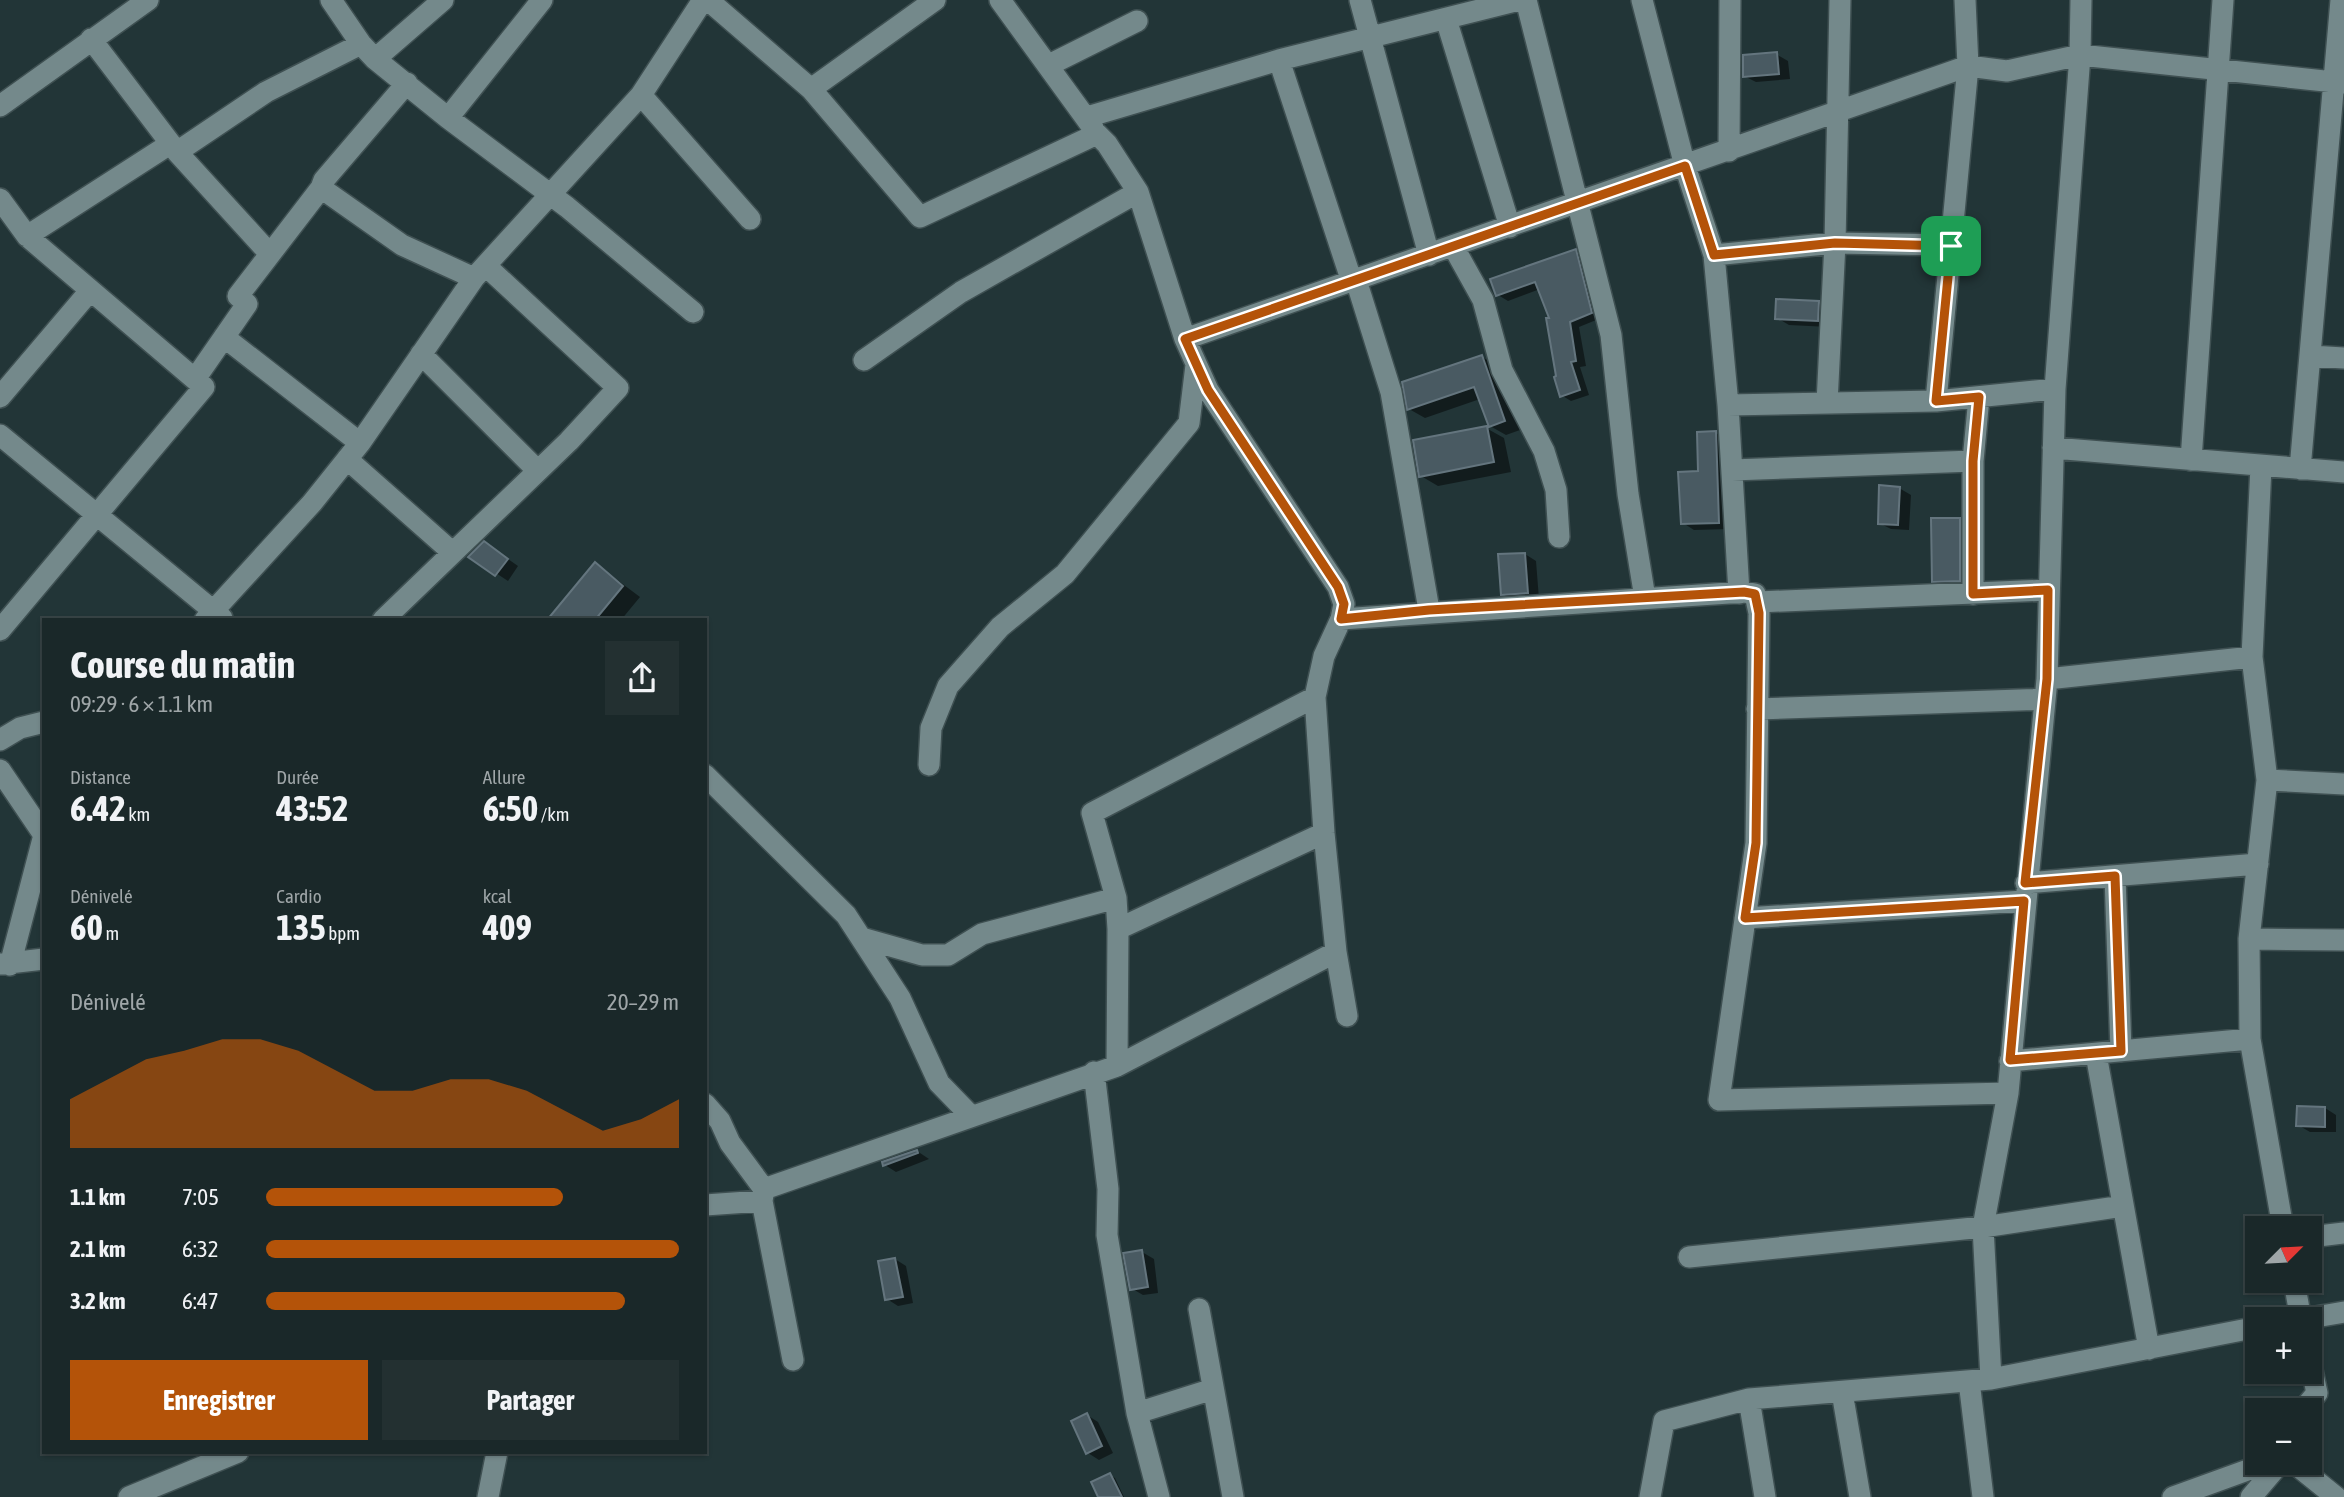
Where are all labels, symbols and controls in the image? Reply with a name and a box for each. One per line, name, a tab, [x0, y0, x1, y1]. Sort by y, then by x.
pin	[1921, 216, 1981, 276]
icon: arrive	[1932, 227, 1970, 265]
button: share	[605, 641, 679, 715]
text: Course du matin	[70, 643, 295, 686]
text: 09:29 · 6 × 1.1 km	[70, 691, 213, 717]
text: Distance	[70, 766, 131, 788]
text: Durée	[276, 766, 319, 788]
text: Allure	[483, 766, 525, 788]
text: 6.42	[70, 788, 126, 828]
text: 43:52	[276, 788, 348, 828]
text: 6:50	[483, 788, 538, 828]
text: km	[126, 803, 150, 825]
text: /km	[538, 803, 569, 825]
text: Dénivelé	[70, 885, 133, 907]
text: Cardio	[276, 885, 322, 907]
text: kcal	[483, 885, 512, 907]
text: 60	[70, 907, 103, 947]
text: 135	[276, 907, 326, 947]
text: 409	[483, 907, 532, 947]
text: m	[103, 922, 119, 944]
text: bpm	[326, 922, 360, 944]
text: Dénivelé	[70, 989, 146, 1015]
text: 20–29 m	[607, 989, 679, 1015]
text: 1.1 km	[70, 1184, 126, 1210]
text: 7:05	[182, 1184, 219, 1210]
north arrow	[2245, 1216, 2322, 1293]
map controls	[2245, 1216, 2322, 1475]
text: 2.1 km	[70, 1236, 126, 1262]
text: 6:32	[182, 1236, 219, 1262]
text: 3.2 km	[70, 1288, 126, 1314]
text: 6:47	[182, 1288, 219, 1314]
button: +	[2245, 1307, 2322, 1384]
button: Enregistrer	[70, 1360, 368, 1440]
button: Partager	[382, 1360, 679, 1440]
button: −	[2245, 1398, 2322, 1475]

